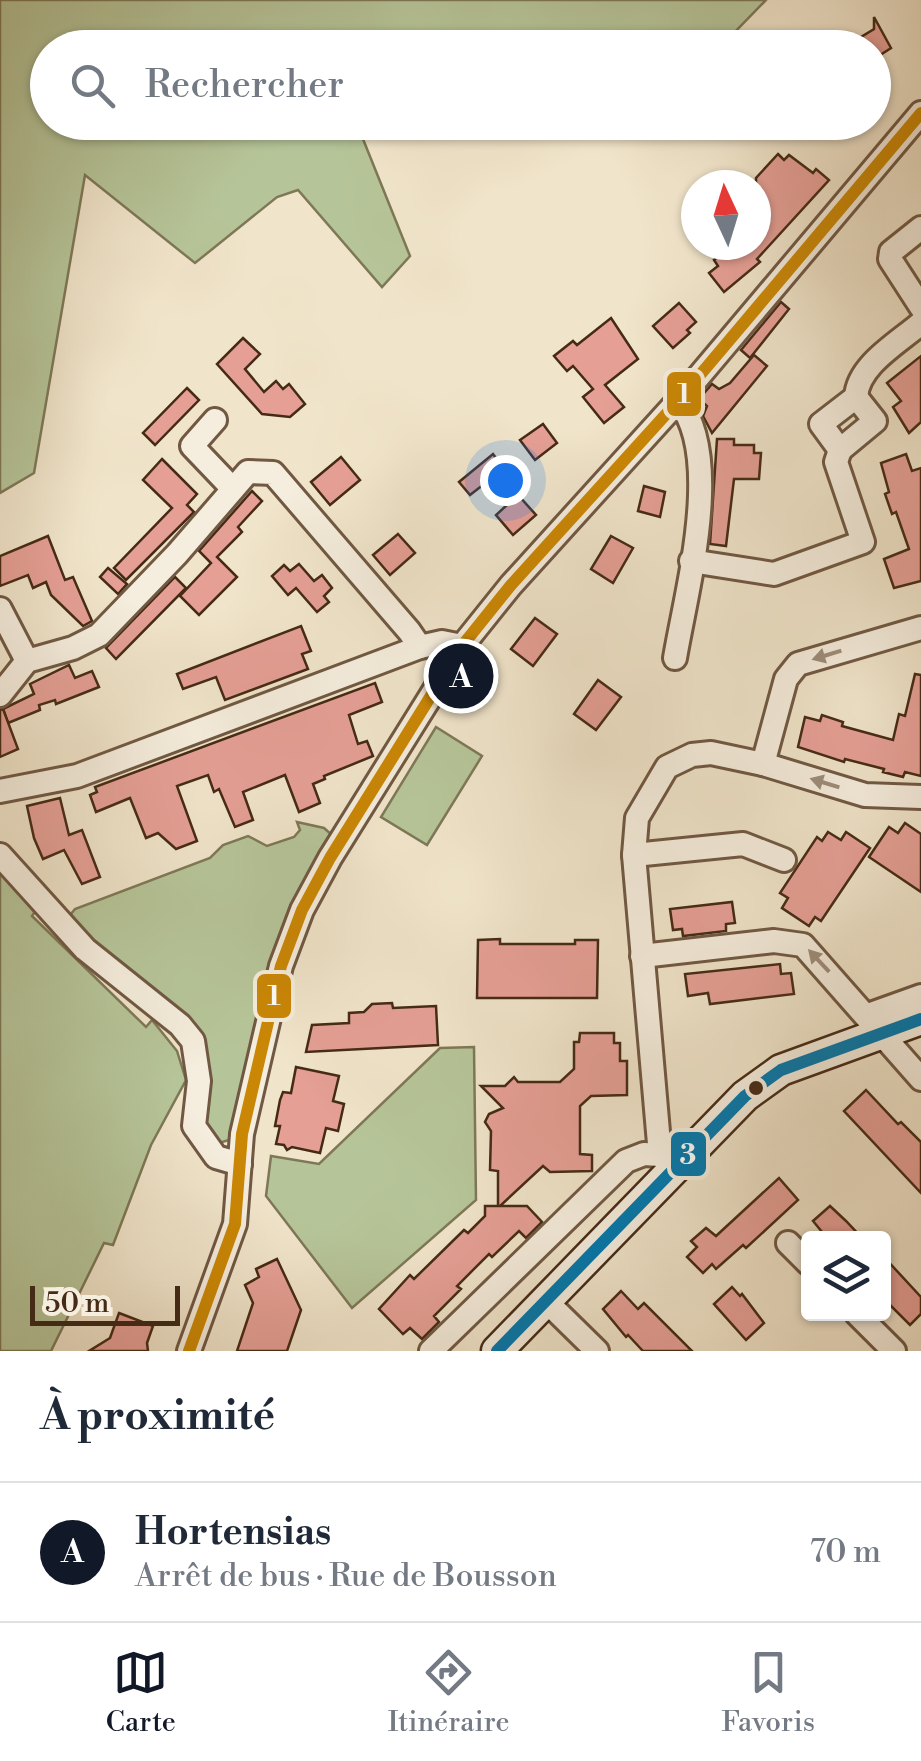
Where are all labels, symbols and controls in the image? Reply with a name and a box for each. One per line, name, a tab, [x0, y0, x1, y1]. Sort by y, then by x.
search box	[30, 30, 891, 140]
icon: search	[65, 58, 120, 113]
text: Rechercher	[145, 62, 344, 109]
north arrow	[681, 170, 771, 260]
line badge: 1	[665, 370, 703, 418]
text: 1	[677, 377, 691, 412]
your location	[480, 455, 531, 506]
pin: A	[428, 638, 494, 714]
one-way arrow	[812, 648, 842, 663]
one-way arrow	[810, 775, 840, 790]
one-way arrow	[808, 949, 830, 974]
line badge: 1	[255, 972, 293, 1020]
text: 1	[267, 979, 281, 1014]
unlabelled marker	[746, 1078, 766, 1098]
line badge: 3	[669, 1130, 708, 1178]
text: 3	[680, 1138, 696, 1173]
map controls	[801, 1231, 891, 1321]
button: layers	[801, 1231, 891, 1321]
scale bar	[30, 1281, 180, 1326]
text: 50 m	[45, 1286, 109, 1321]
text: À proximité	[40, 1390, 275, 1443]
text: Hortensias	[135, 1509, 331, 1556]
text: A	[61, 1532, 84, 1572]
text: 70 m	[810, 1532, 881, 1572]
text: Arrêt de bus · Rue de Bousson	[135, 1556, 557, 1596]
tab: Carte	[106, 1645, 176, 1740]
tab: Itinéraire	[388, 1645, 510, 1740]
tab: Favoris	[721, 1645, 815, 1740]

